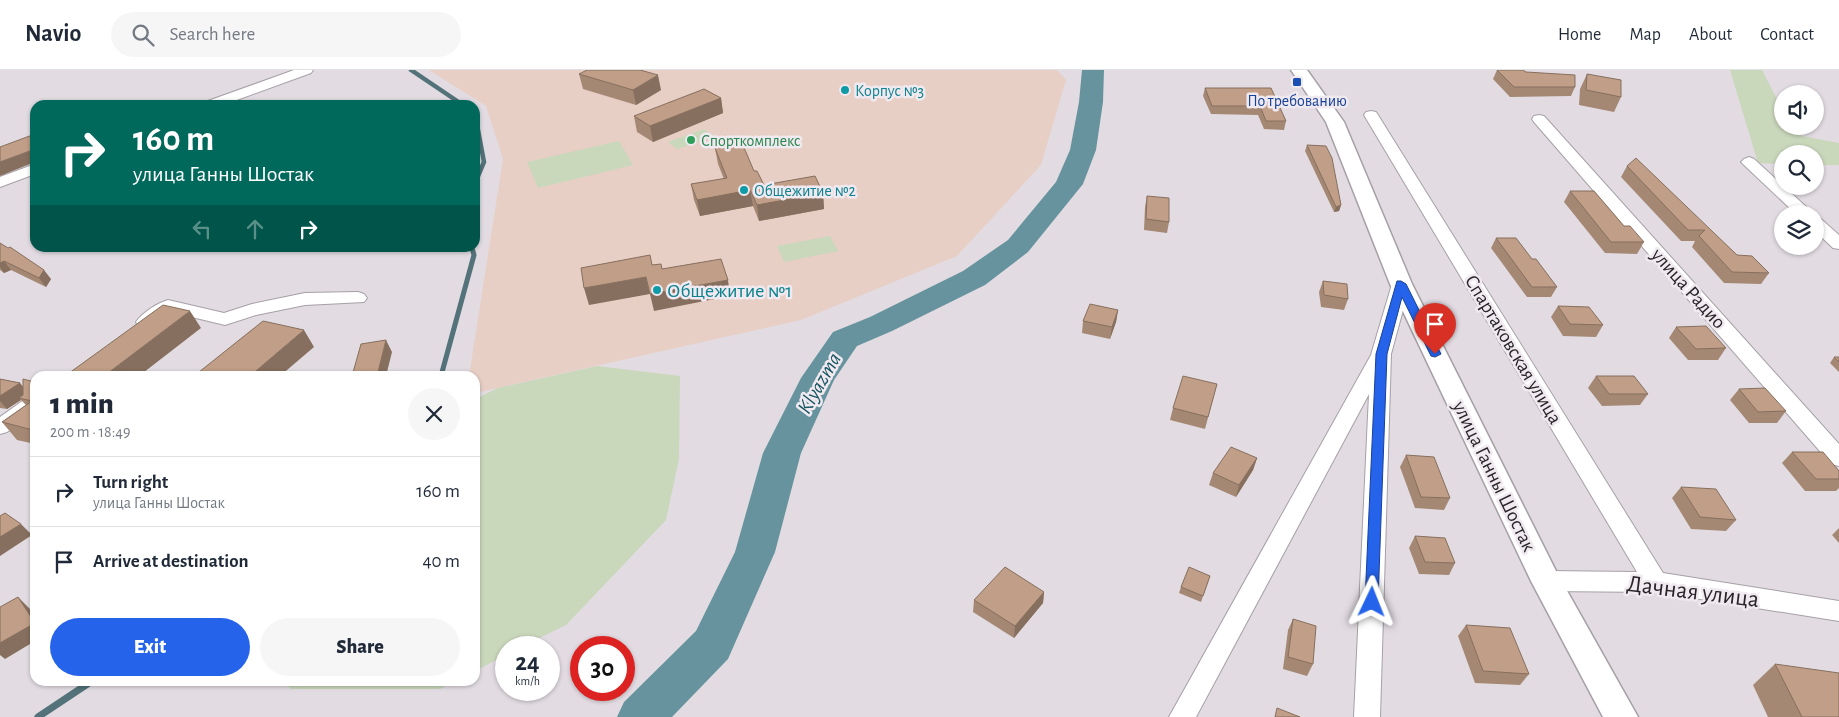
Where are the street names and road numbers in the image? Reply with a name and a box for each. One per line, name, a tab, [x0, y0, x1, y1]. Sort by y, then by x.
street label: улица Радио	[1647, 244, 1729, 333]
street label: Спартаковская улица	[1461, 271, 1566, 428]
street label: улица Ганны Шостак	[1449, 397, 1539, 555]
street label: Дачная улица	[1625, 572, 1761, 612]

